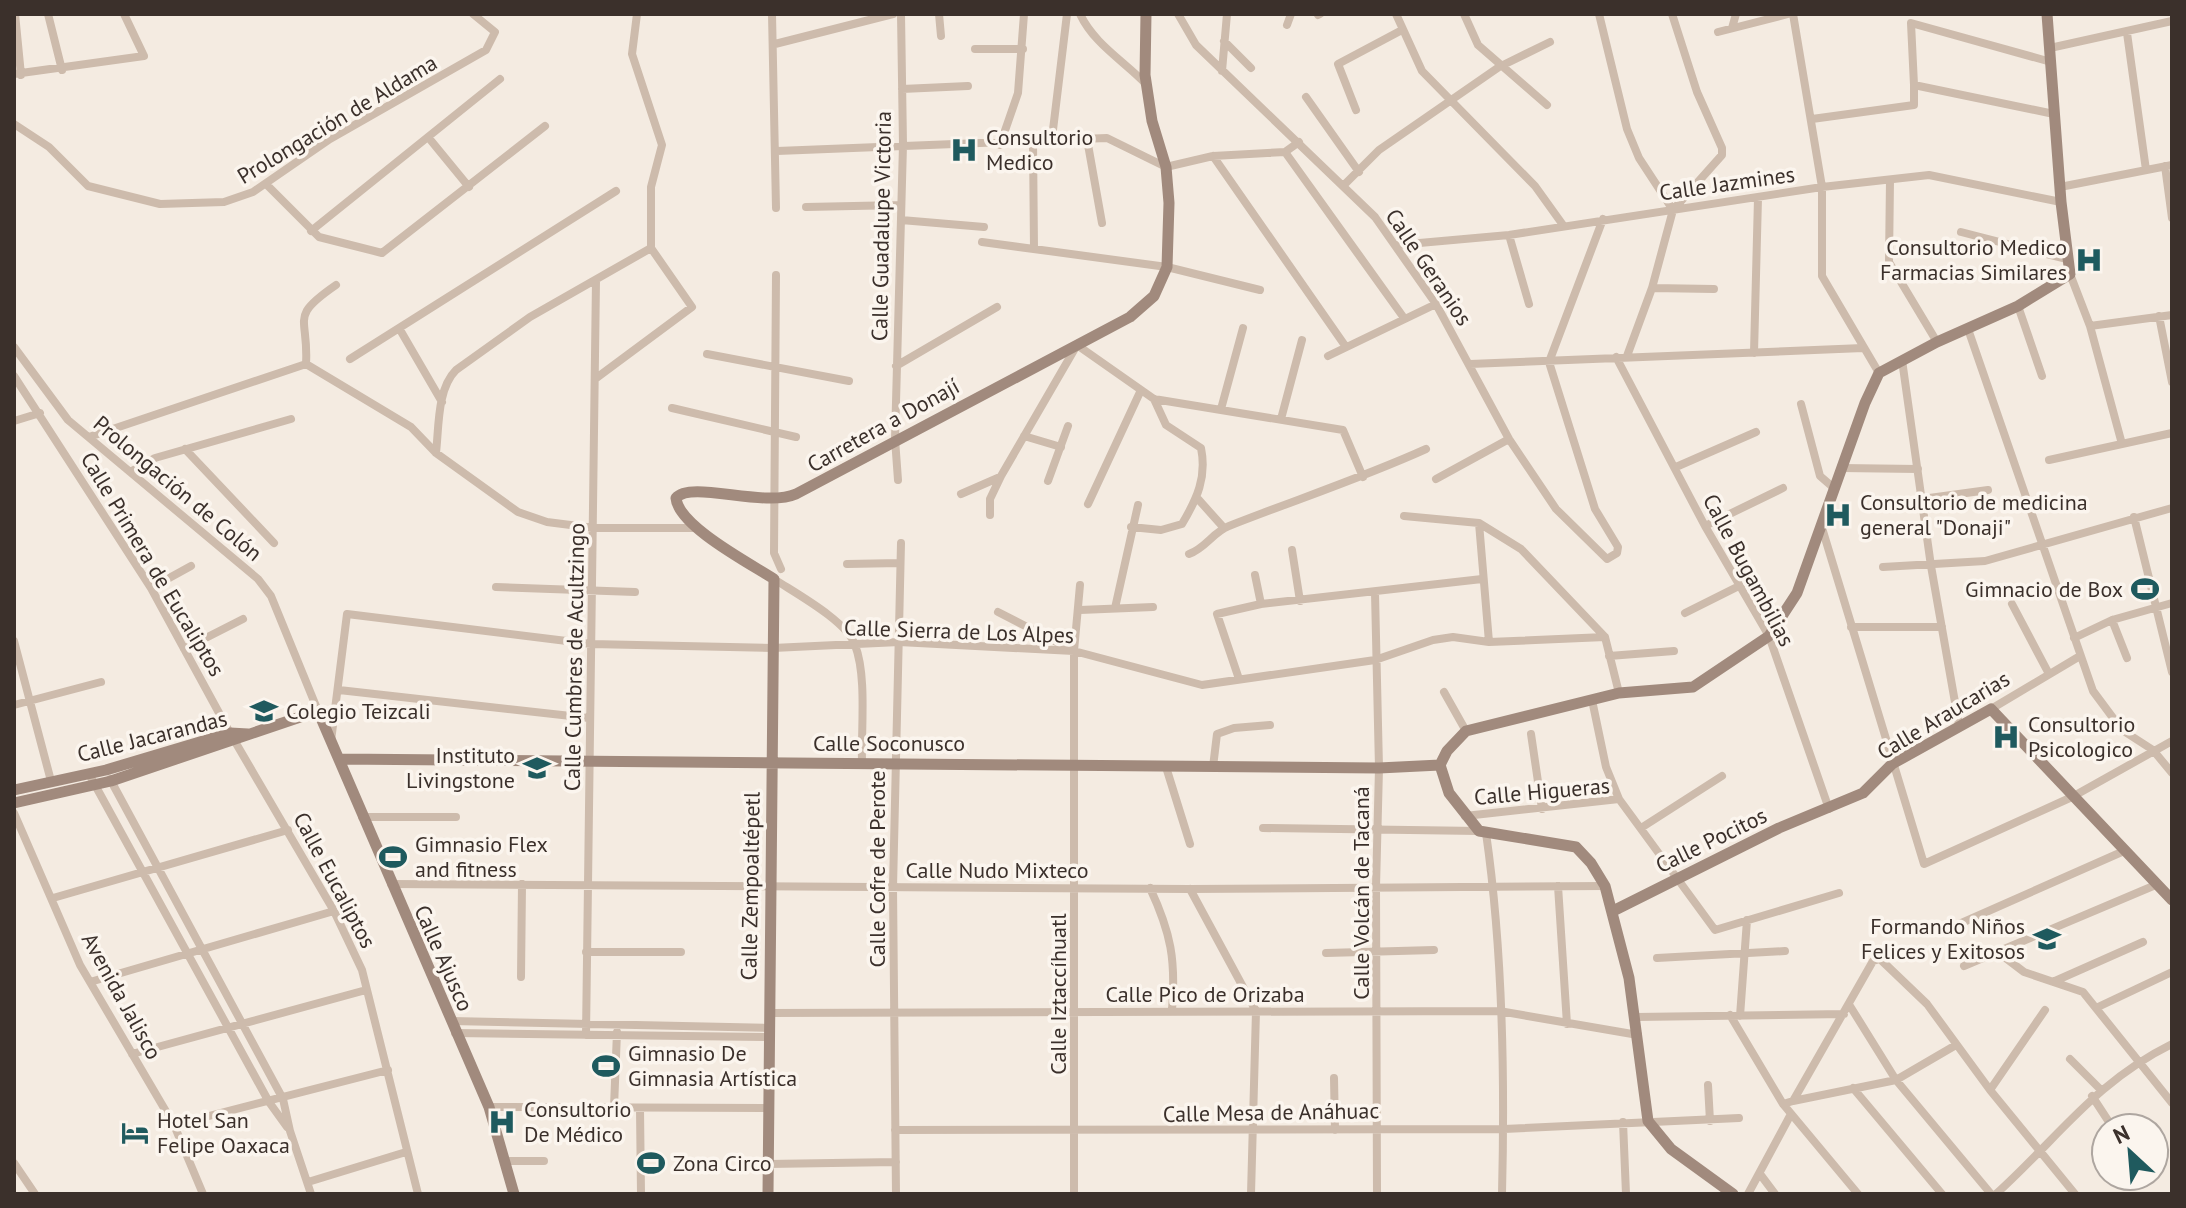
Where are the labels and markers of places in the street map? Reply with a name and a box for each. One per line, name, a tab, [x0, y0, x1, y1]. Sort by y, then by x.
place label: Consultorio Medico	[986, 123, 1093, 176]
hospital icon: Consultorio Medico	[949, 135, 979, 165]
place label: Consultorio Medico Farmacias Similares	[1880, 233, 2067, 286]
hospital icon: Consultorio Medico Farmacias Similares	[2074, 245, 2104, 275]
place label: Consultorio de medicina general "Donaji"	[1860, 488, 2088, 541]
hospital icon: Consultorio de medicina general "Donaji"	[1823, 500, 1853, 530]
sports icon: Gimnacio de Box	[2130, 574, 2160, 604]
place label: Gimnacio de Box	[1965, 575, 2123, 603]
school or university icon: Colegio Teizcali	[249, 696, 279, 726]
place label: Colegio Teizcali	[286, 697, 431, 725]
place label: Consultorio Psicologico	[2028, 710, 2135, 763]
hospital icon: Consultorio Psicologico	[1991, 722, 2021, 752]
place label: Instituto Livingstone	[406, 741, 515, 794]
school or university icon: Instituto Livingstone	[522, 753, 552, 783]
place label: Gimnasio Flex and fitness	[415, 830, 548, 883]
sports icon: Gimnasio Flex and fitness	[378, 842, 408, 872]
place label: Formando Niños Felices y Exitosos	[1861, 912, 2025, 965]
school or university icon: Formando Niños Felices y Exitosos	[2032, 924, 2062, 954]
place label: Gimnasio De Gimnasia Artística	[628, 1039, 797, 1092]
sports icon: Gimnasio De Gimnasia Artística	[591, 1051, 621, 1081]
place label: Consultorio De Médico	[524, 1095, 631, 1148]
place label: Hotel San Felipe Oaxaca	[157, 1106, 290, 1159]
hospital icon: Consultorio De Médico	[487, 1107, 517, 1137]
hotel icon: Hotel San Felipe Oaxaca	[120, 1118, 150, 1148]
sports icon: Zona Circo	[636, 1148, 666, 1178]
place label: Zona Circo	[673, 1149, 772, 1177]

